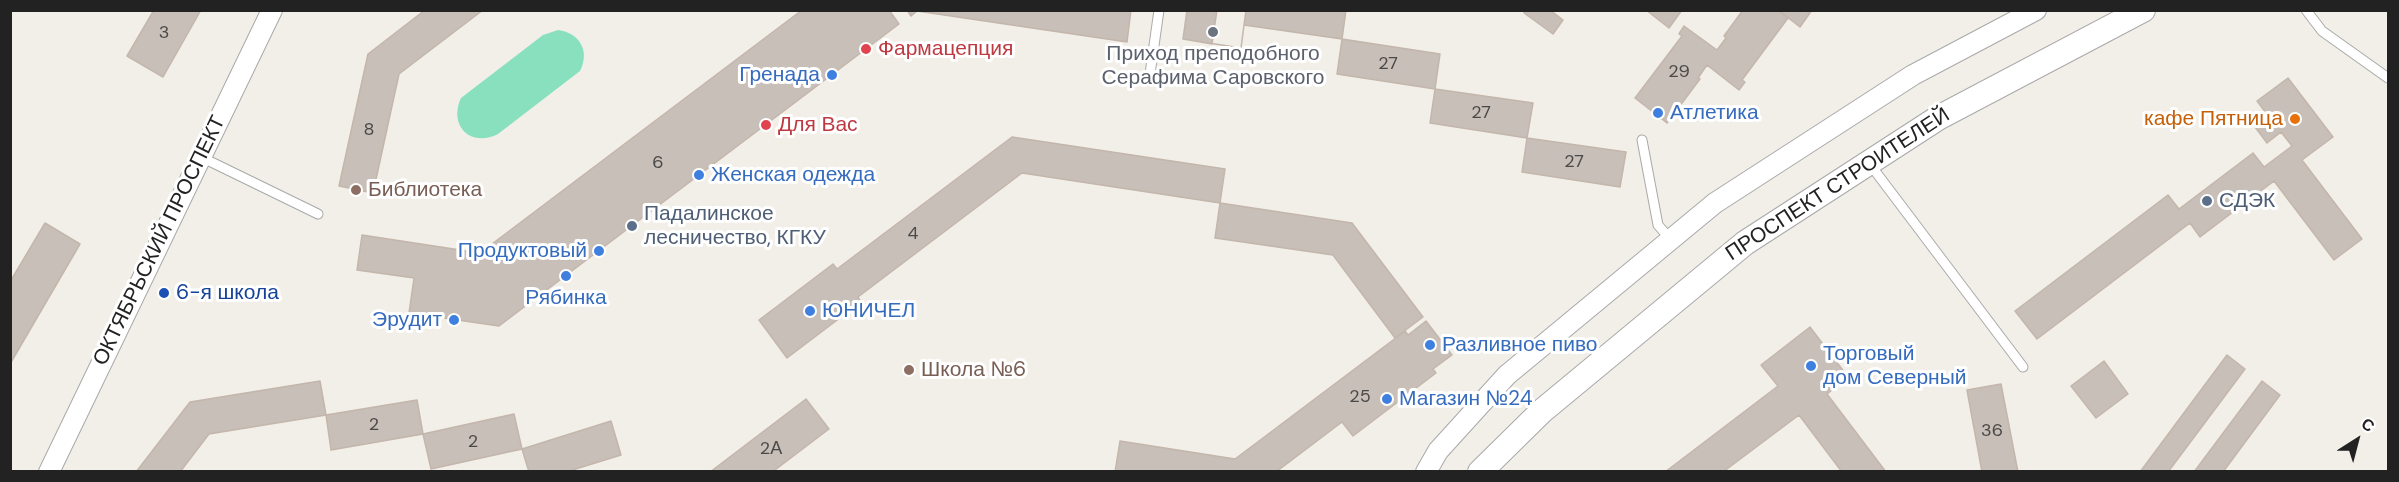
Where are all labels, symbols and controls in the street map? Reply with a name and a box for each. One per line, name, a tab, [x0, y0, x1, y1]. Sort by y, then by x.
house number: 3	[159, 22, 169, 44]
marker: Приход преподобного Серафима Саровского	[1206, 25, 1220, 39]
place label: Фармацепция	[878, 36, 1013, 62]
place label: Приход преподобного Серафима Саровского	[1102, 41, 1324, 91]
marker: Фармацепция	[859, 42, 873, 56]
house number: 27	[1378, 53, 1398, 75]
house number: 29	[1668, 61, 1690, 83]
place label: Гренада	[739, 62, 820, 88]
marker: Гренада	[825, 68, 839, 82]
place label: Атлетика	[1670, 100, 1759, 126]
house number: 27	[1471, 102, 1491, 124]
street label: ПРОСПЕКТ СТРОИТЕЛЕЙ	[1721, 103, 1955, 267]
marker: Атлетика	[1651, 106, 1665, 120]
place label: кафе Пятница	[2144, 106, 2283, 132]
street label: ОКТЯБРЬСКИЙ ПРОСПЕКТ	[88, 112, 232, 370]
place label: Для Вас	[778, 112, 858, 138]
marker: кафе Пятница	[2288, 112, 2302, 126]
marker: Для Вас	[759, 118, 773, 132]
house number: 8	[364, 119, 374, 141]
house number: 27	[1564, 151, 1584, 173]
house number: 6	[652, 152, 664, 174]
place label: Женская одежда	[711, 162, 875, 188]
marker: Женская одежда	[692, 168, 706, 182]
place label: Библиотека	[368, 177, 482, 203]
marker: Библиотека	[349, 183, 363, 197]
place label: СДЭК	[2219, 188, 2275, 214]
marker: СДЭК	[2200, 194, 2214, 208]
place label: Падалинское лесничество, КГКУ	[644, 201, 826, 251]
marker: Падалинское лесничество, КГКУ	[625, 219, 639, 233]
house number: 4	[908, 223, 918, 245]
place label: Продуктовый	[458, 238, 587, 264]
marker: Продуктовый	[592, 244, 606, 258]
marker: Рябинка	[559, 269, 573, 283]
place label: 6-я школа	[176, 280, 279, 306]
place label: Рябинка	[525, 285, 607, 311]
marker: 6-я школа	[157, 286, 171, 300]
place label: ЮНИЧЕЛ	[822, 298, 915, 324]
marker: ЮНИЧЕЛ	[803, 304, 817, 318]
place label: Эрудит	[372, 307, 442, 333]
marker: Эрудит	[447, 313, 461, 327]
place label: Разливное пиво	[1442, 332, 1598, 358]
marker: Разливное пиво	[1423, 338, 1437, 352]
place label: Торговый дом Северный	[1823, 341, 1967, 391]
place label: Школа №6	[921, 357, 1026, 383]
marker: Торговый дом Северный	[1804, 359, 1818, 373]
marker: Школа №6	[902, 363, 916, 377]
house number: 25	[1349, 386, 1371, 408]
place label: Магазин №24	[1399, 386, 1533, 412]
marker: Магазин №24	[1380, 392, 1394, 406]
north arrow	[2327, 410, 2387, 470]
text: С	[2357, 413, 2379, 437]
house number: 2	[369, 414, 379, 436]
house number: 36	[1981, 420, 2003, 442]
house number: 2	[468, 431, 478, 453]
house number: 2А	[760, 438, 782, 460]

